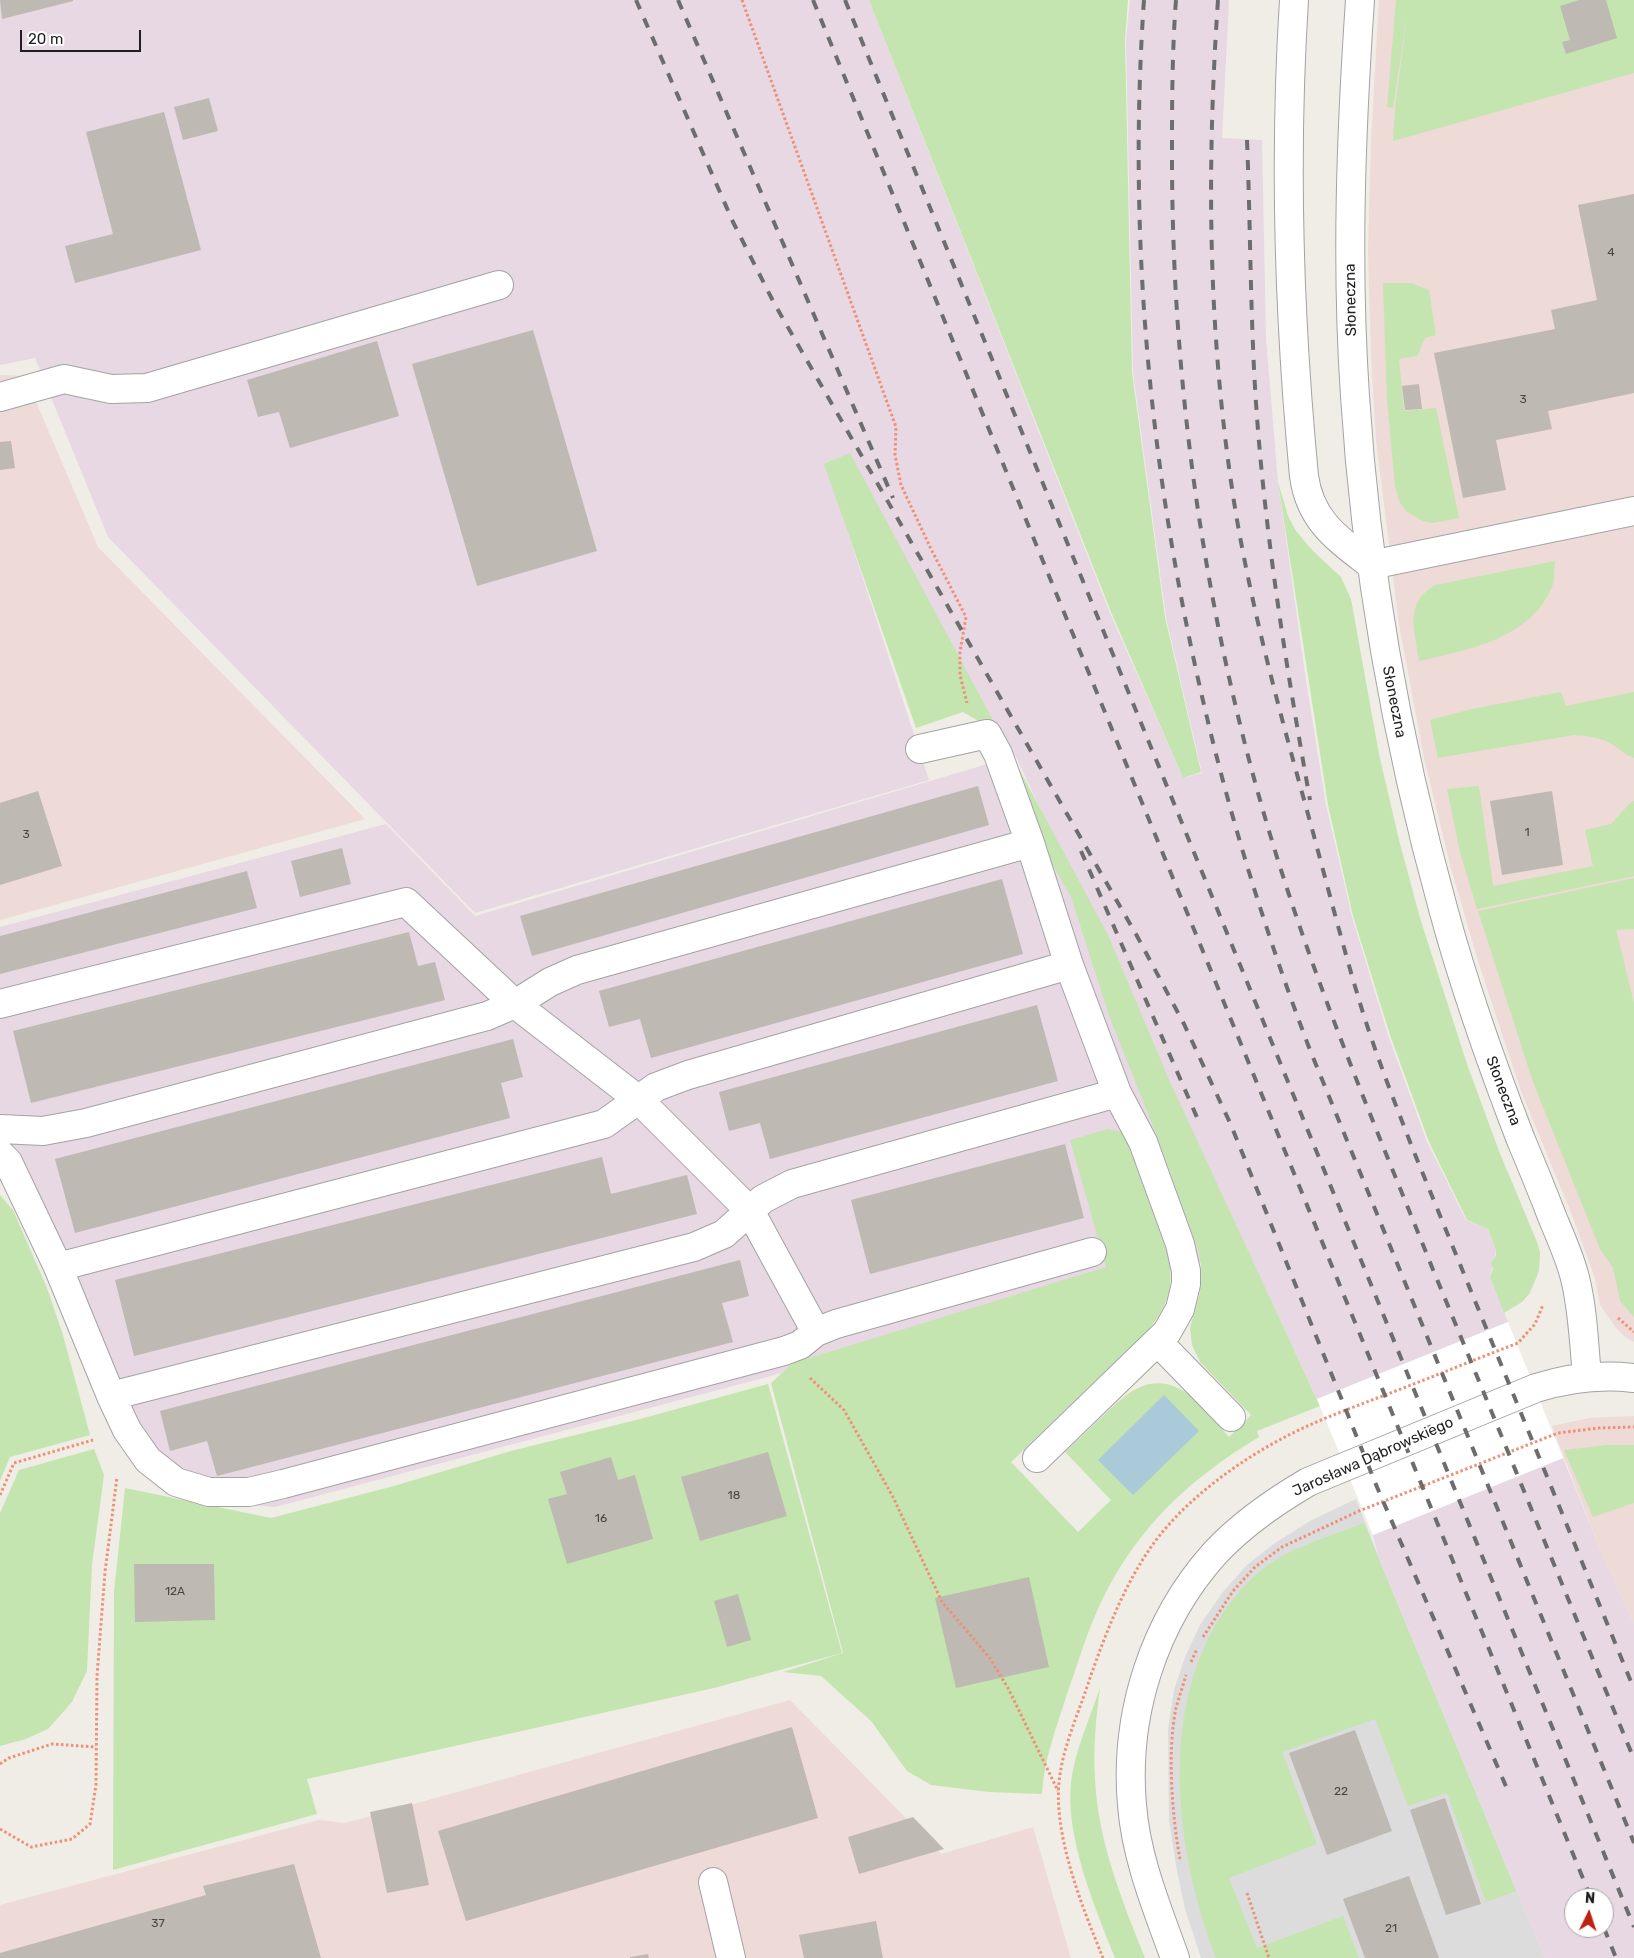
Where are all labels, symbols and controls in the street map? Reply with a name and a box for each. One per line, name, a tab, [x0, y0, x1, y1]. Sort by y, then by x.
scale bar	[22, 20, 144, 52]
text: 20 m	[28, 30, 63, 48]
house number: 4	[1607, 246, 1615, 260]
street label: Słoneczna	[1341, 263, 1361, 337]
house number: 3	[1519, 393, 1527, 407]
street label: Słoneczna	[1378, 665, 1410, 739]
house number: 1	[1524, 826, 1530, 840]
house number: 3	[22, 828, 30, 842]
street label: Słoneczna	[1482, 1054, 1524, 1128]
street label: Jarosława Dąbrowskiego	[1290, 1413, 1456, 1501]
house number: 18	[728, 1489, 740, 1503]
house number: 16	[595, 1512, 607, 1526]
house number: 12A	[165, 1585, 185, 1599]
house number: 22	[1334, 1785, 1348, 1799]
north arrow	[1564, 1888, 1614, 1938]
text: N	[1584, 1890, 1596, 1907]
house number: 37	[151, 1917, 165, 1931]
house number: 21	[1385, 1922, 1397, 1936]

